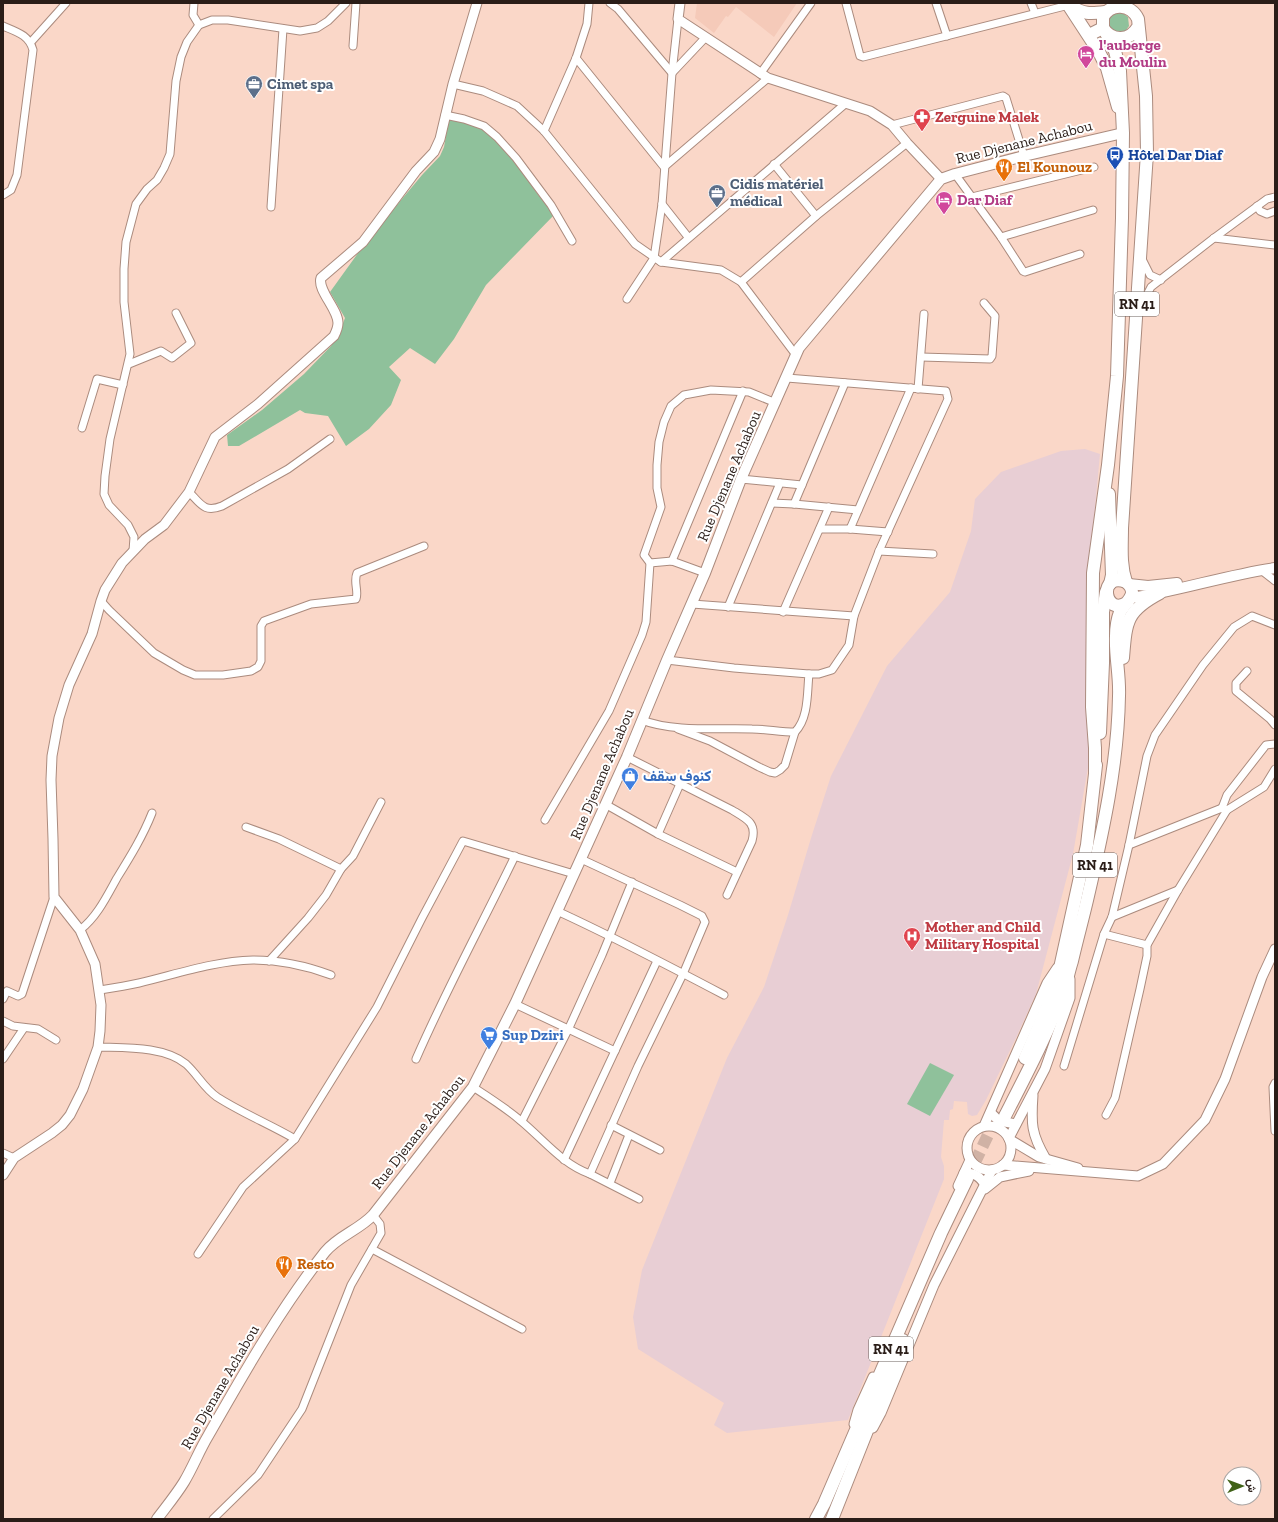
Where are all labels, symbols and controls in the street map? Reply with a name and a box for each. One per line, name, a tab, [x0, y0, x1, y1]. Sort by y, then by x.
place label: l'auberge du Moulin	[1099, 36, 1167, 71]
hotel icon: l'auberge du Moulin	[1076, 44, 1096, 69]
office icon: Cimet spa	[244, 74, 264, 99]
place label: Cimet spa	[267, 75, 334, 93]
pharmacy icon: Zerguine Malek	[912, 107, 932, 132]
place label: Zerguine Malek	[935, 108, 1040, 126]
street label: Rue Djenane Achabou	[954, 116, 1095, 168]
bus stop icon: Hôtel Dar Diaf	[1105, 145, 1125, 170]
place label: Hôtel Dar Diaf	[1128, 146, 1224, 164]
restaurant icon: El Kounouz	[994, 157, 1014, 182]
place label: El Kounouz	[1017, 158, 1092, 176]
place label: Cidis matériel médical	[730, 175, 823, 210]
office icon: Cidis matériel médical	[707, 183, 727, 208]
hotel icon: Dar Diaf	[934, 190, 954, 215]
place label: Dar Diaf	[957, 191, 1014, 209]
road number: RN 41	[1115, 292, 1159, 316]
street label: Rue Djenane Achabou	[693, 407, 765, 544]
street label: Rue Djenane Achabou	[566, 705, 638, 842]
shop icon: كنوف سقف	[620, 766, 640, 791]
place label: كنوف سقف	[643, 767, 711, 785]
road number: RN 41	[1073, 853, 1117, 877]
place label: Mother and Child Military Hospital	[925, 918, 1041, 953]
hospital icon: Mother and Child Military Hospital	[902, 926, 922, 951]
supermarket icon: Sup Dziri	[479, 1025, 499, 1050]
place label: Sup Dziri	[502, 1026, 564, 1044]
street label: Rue Djenane Achabou	[368, 1071, 469, 1193]
restaurant icon: Resto	[274, 1254, 294, 1279]
place label: Resto	[297, 1255, 335, 1273]
street label: Rue Djenane Achabou	[177, 1321, 263, 1452]
road number: RN 41	[869, 1337, 913, 1361]
north arrow	[1222, 1466, 1262, 1506]
text: ش	[1245, 1479, 1258, 1493]

